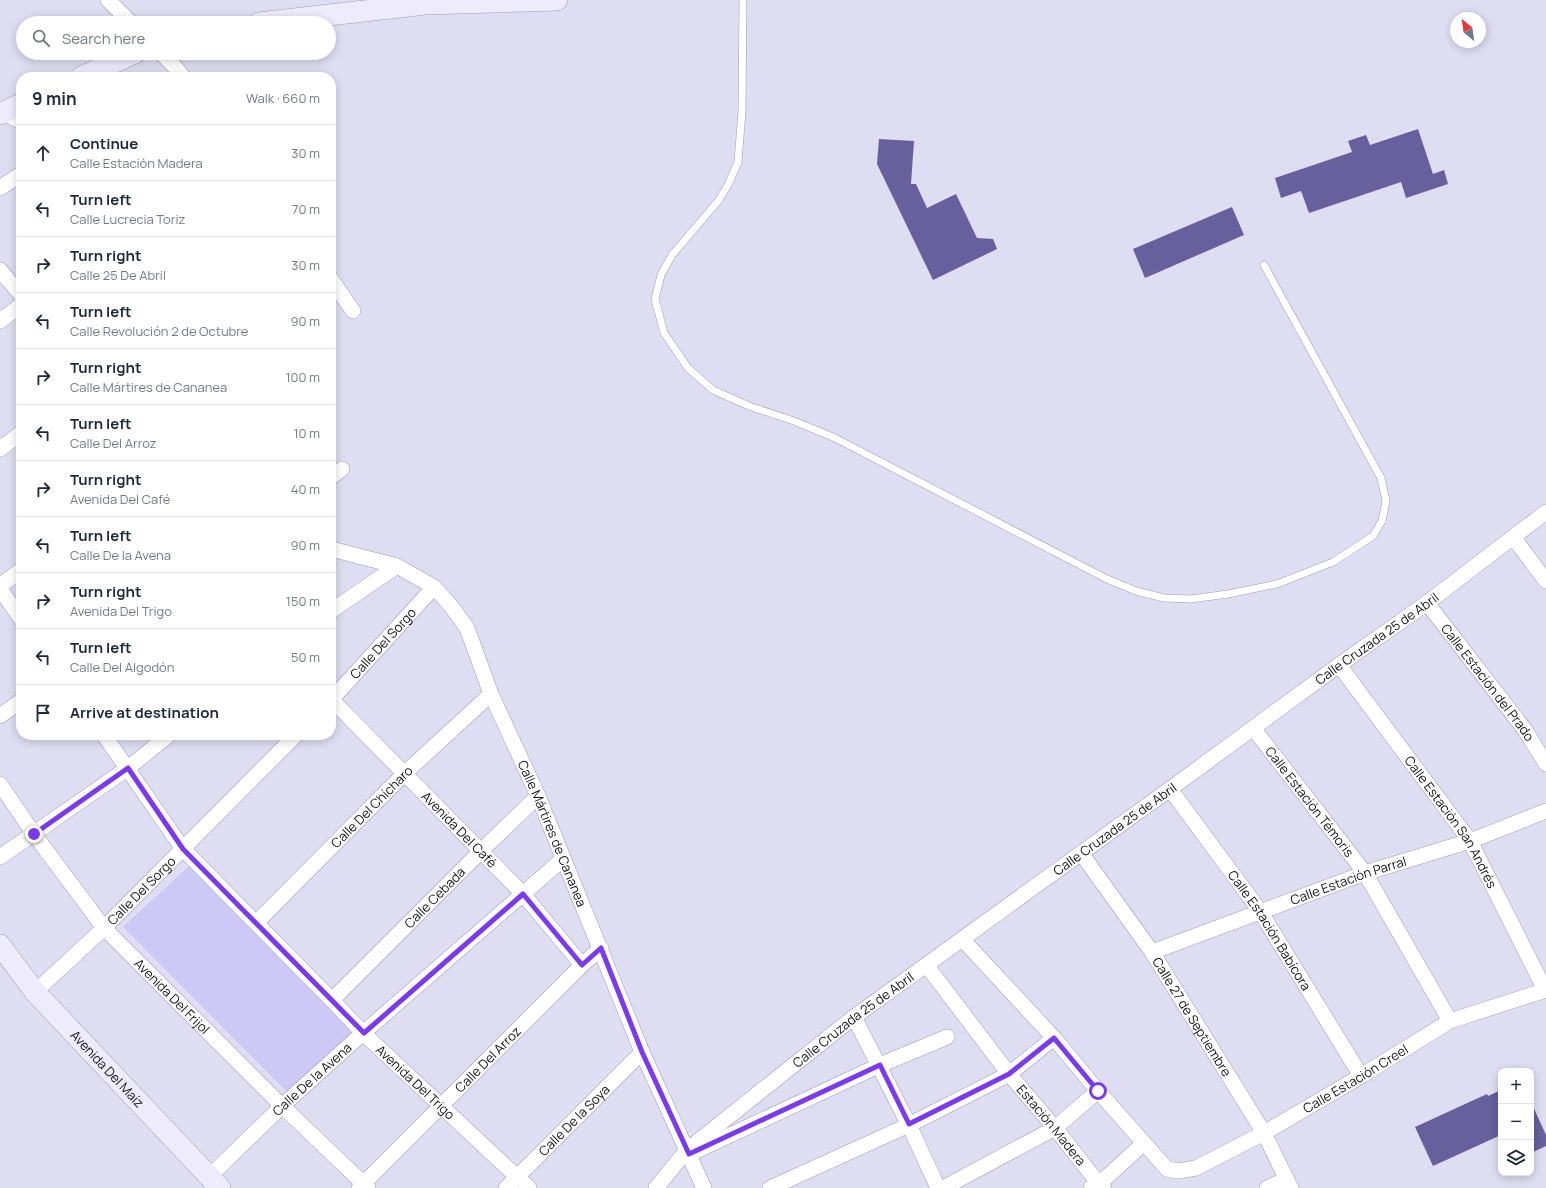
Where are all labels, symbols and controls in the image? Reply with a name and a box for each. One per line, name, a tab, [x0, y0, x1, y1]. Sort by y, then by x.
north arrow	[1450, 12, 1486, 48]
search box	[16, 16, 336, 60]
icon: search	[30, 27, 52, 49]
text: Search here	[62, 28, 145, 49]
text: 9 min	[32, 87, 77, 110]
text: Walk · 660 m	[246, 89, 320, 107]
text: Continue	[70, 133, 138, 154]
icon: ahead	[32, 142, 54, 164]
text: 30 m	[291, 144, 320, 162]
text: Calle Estación Madera	[70, 154, 203, 172]
text: Turn left	[70, 189, 132, 210]
icon: left	[32, 198, 54, 220]
text: 70 m	[292, 200, 320, 218]
text: Calle Lucrecia Toriz	[70, 210, 185, 228]
text: Turn right	[70, 245, 141, 266]
icon: right	[32, 254, 54, 276]
text: 30 m	[291, 256, 320, 274]
text: Calle 25 De Abril	[70, 266, 166, 284]
text: Turn left	[70, 301, 132, 322]
icon: left	[32, 310, 54, 332]
text: 90 m	[290, 312, 320, 330]
text: Calle Revolución 2 de Octubre	[70, 322, 248, 340]
text: Turn right	[70, 357, 141, 378]
icon: right	[32, 366, 54, 388]
text: 100 m	[285, 368, 320, 386]
text: Calle Mártires de Cananea	[70, 378, 227, 396]
text: Turn left	[70, 413, 132, 434]
icon: left	[32, 422, 54, 444]
text: 10 m	[293, 424, 320, 442]
text: Calle Del Arroz	[70, 434, 157, 452]
text: Turn right	[70, 469, 141, 490]
icon: right	[32, 478, 54, 500]
text: 40 m	[291, 480, 320, 498]
text: Avenida Del Café	[70, 490, 170, 508]
text: Turn left	[70, 525, 132, 546]
icon: left	[32, 534, 54, 556]
text: 90 m	[290, 536, 320, 554]
text: Calle De la Avena	[70, 546, 171, 564]
text: Turn right	[70, 581, 141, 602]
street label: Calle Cruzada 25 de Abril	[1311, 588, 1442, 689]
icon: right	[32, 590, 54, 612]
text: 150 m	[286, 592, 320, 610]
text: Avenida Del Trigo	[70, 602, 172, 620]
street label: Calle Del Sorgo	[346, 603, 420, 683]
street label: Calle Estación del Prado	[1437, 620, 1539, 745]
text: Turn left	[70, 637, 132, 658]
icon: left	[32, 646, 54, 668]
text: 50 m	[291, 648, 320, 666]
text: Calle Del Algodón	[70, 658, 175, 676]
icon: arrive	[32, 702, 54, 724]
text: Arrive at destination	[70, 702, 219, 723]
street label: Calle Estación Témoris	[1261, 743, 1358, 861]
street label: Calle Estación San Andrés	[1400, 752, 1501, 891]
street label: Calle Mártires de Cananea	[514, 757, 591, 909]
street label: Calle Del Chícharo	[327, 761, 417, 852]
street label: Calle Cruzada 25 de Abril	[1049, 778, 1180, 880]
street label: Avenida Del Café	[418, 787, 501, 872]
route end	[25, 825, 43, 843]
street label: Calle Del Sorgo	[103, 852, 180, 929]
street label: Calle Estación Parral	[1288, 852, 1409, 909]
street label: Calle Cebada	[400, 863, 469, 932]
street label: Calle Estación Babícora	[1224, 867, 1315, 994]
street label: Avenida Del Frijol	[130, 954, 214, 1038]
street label: Calle 27 de Septiembre	[1148, 954, 1236, 1080]
street label: Calle Cruzada 25 de Abril	[788, 968, 917, 1072]
street label: Calle Del Arroz	[451, 1022, 525, 1096]
street label: Avenida Del Maíz	[67, 1026, 148, 1111]
street label: Calle De la Avena	[268, 1039, 355, 1120]
street label: Calle Estación Creel	[1299, 1040, 1411, 1117]
street label: Avenida Del Trigo	[372, 1041, 459, 1124]
map controls	[1498, 1068, 1534, 1176]
button: +	[1498, 1068, 1534, 1104]
street label: Calle De la Soya	[534, 1081, 613, 1160]
street label: Estación Madera	[1013, 1081, 1090, 1169]
route start	[1089, 1082, 1107, 1100]
button: −	[1498, 1104, 1534, 1140]
button: layers	[1498, 1140, 1534, 1176]

